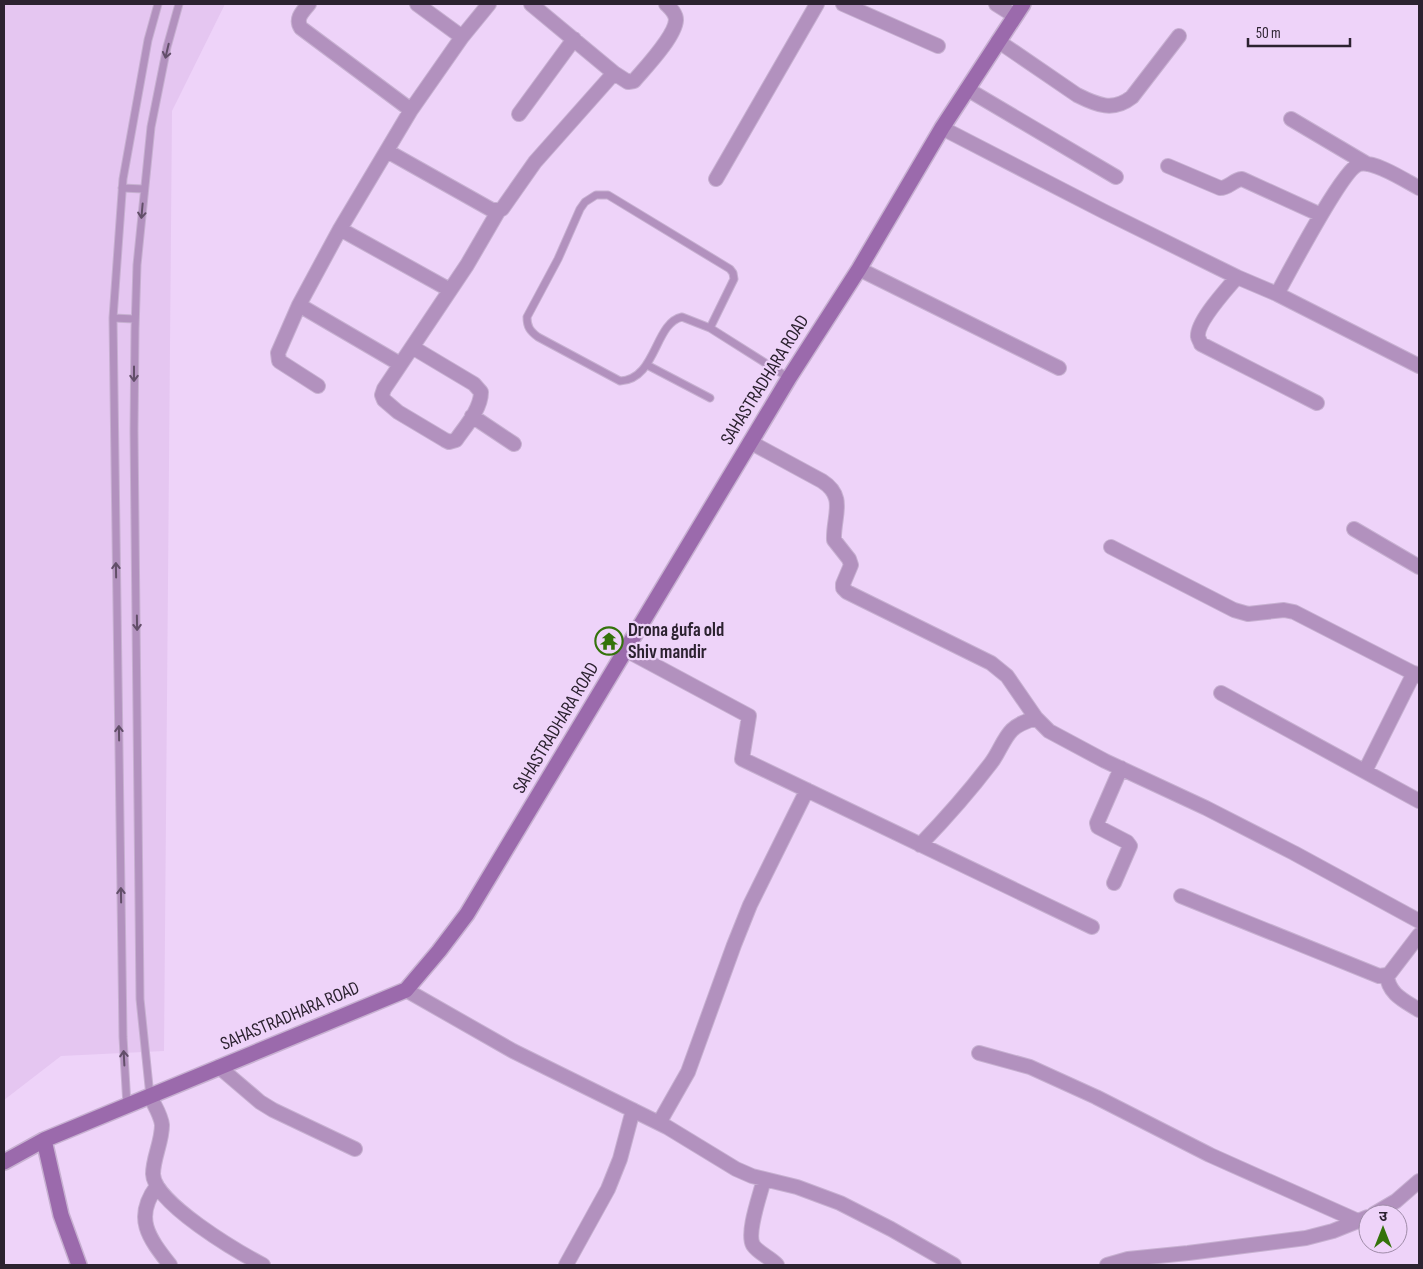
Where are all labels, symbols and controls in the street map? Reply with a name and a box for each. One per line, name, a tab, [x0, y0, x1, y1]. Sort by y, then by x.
scale bar	[1248, 15, 1350, 47]
text: 50 m	[1256, 24, 1281, 43]
one-way arrow	[161, 42, 171, 58]
one-way arrow	[138, 203, 147, 219]
street label: SAHASTRADHARA ROAD	[716, 311, 814, 449]
one-way arrow	[129, 365, 139, 381]
one-way arrow	[112, 563, 121, 579]
one-way arrow	[132, 615, 141, 631]
place label: Drona gufa old Shiv mandir	[628, 619, 724, 664]
temple icon: Drona gufa old Shiv mandir	[594, 626, 624, 656]
street label: SAHASTRADHARA ROAD	[508, 658, 604, 798]
one-way arrow	[114, 725, 124, 742]
one-way arrow	[116, 888, 126, 904]
street label: SAHASTRADHARA ROAD	[217, 976, 363, 1056]
one-way arrow	[120, 1050, 129, 1066]
north arrow	[1358, 1204, 1408, 1254]
text: उ	[1379, 1208, 1388, 1225]

